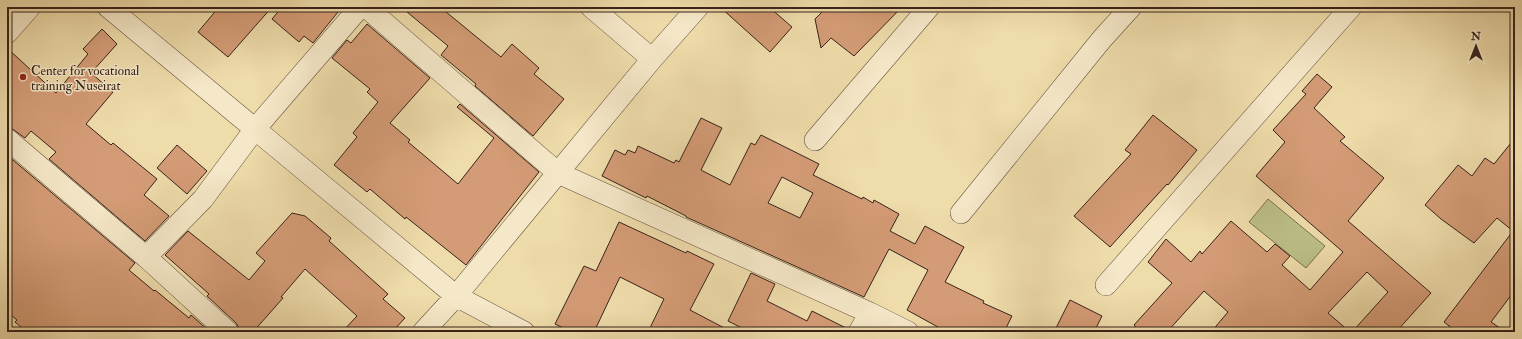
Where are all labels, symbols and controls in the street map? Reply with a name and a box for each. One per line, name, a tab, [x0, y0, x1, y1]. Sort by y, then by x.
north arrow	[1456, 26, 1496, 66]
text: N	[1470, 30, 1482, 43]
place label: Center for vocational training Nuseirat	[31, 63, 140, 94]
marker: Center for vocational training Nuseirat	[18, 72, 28, 82]

